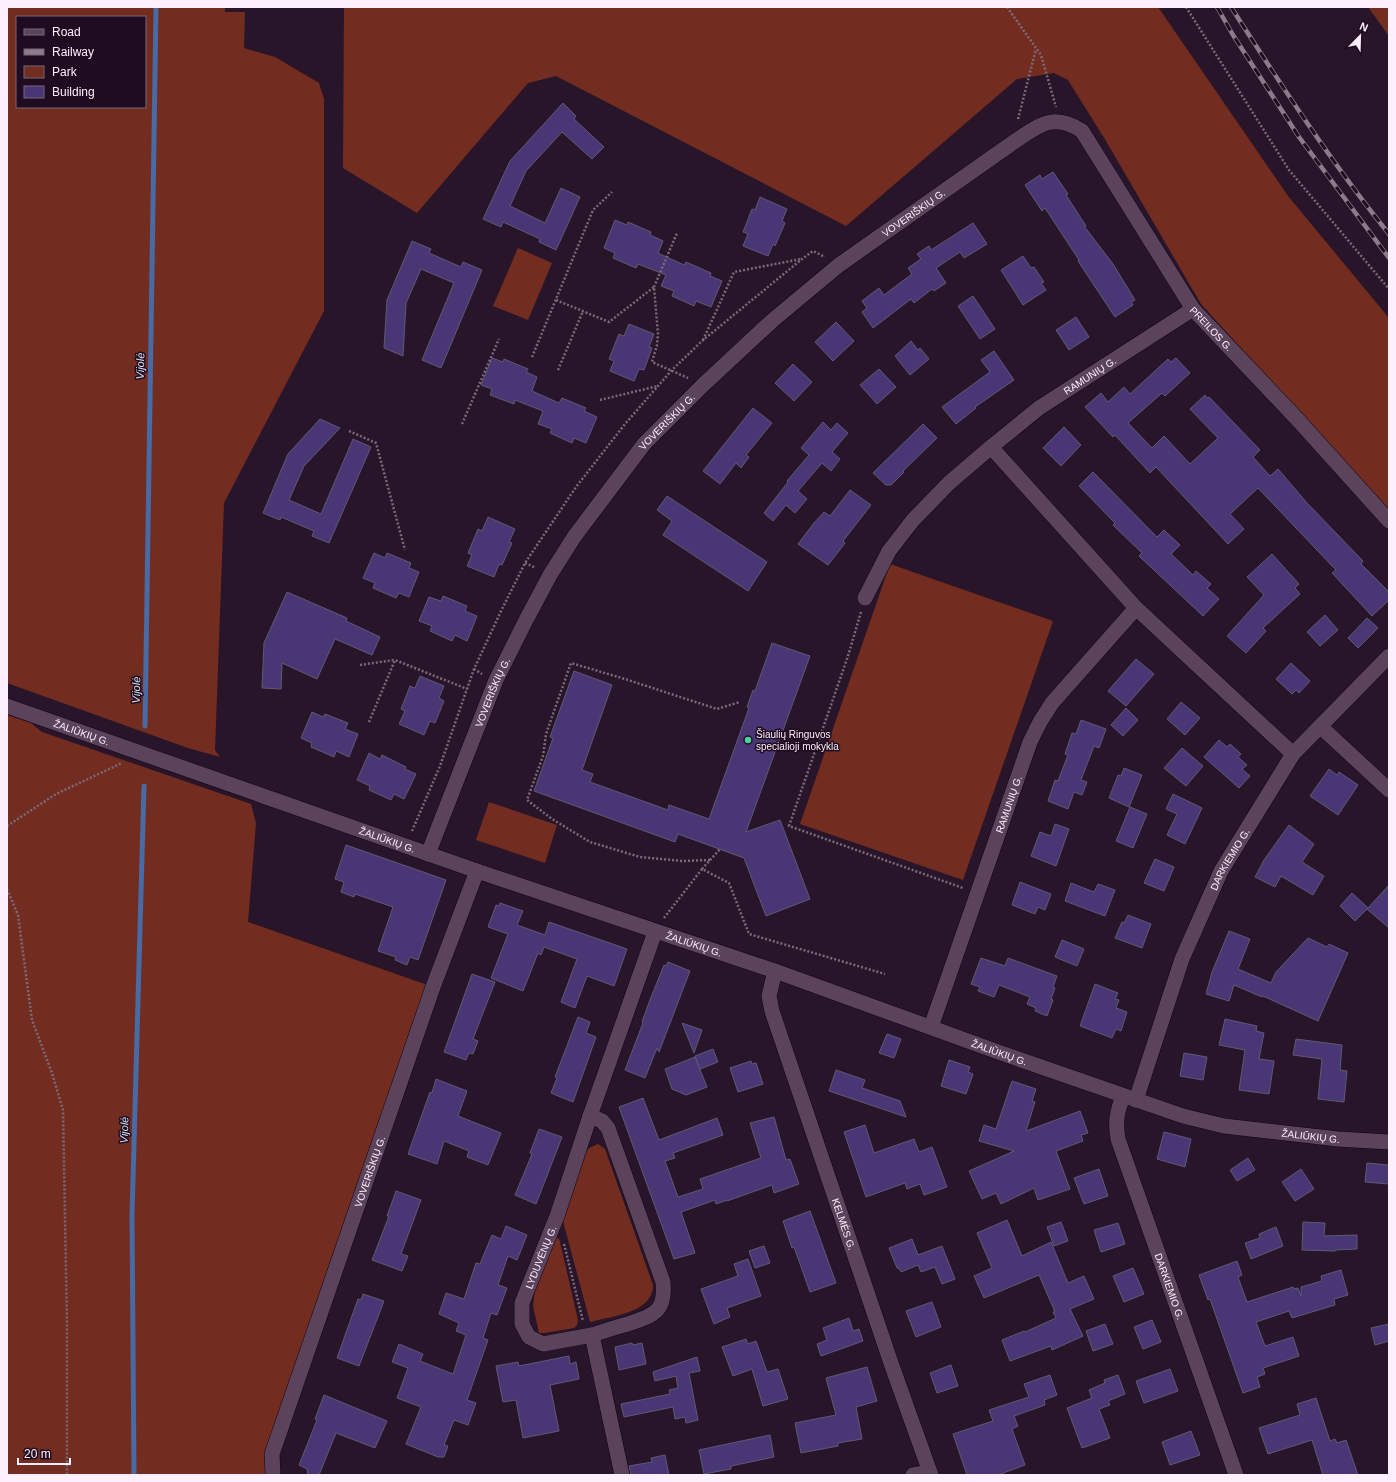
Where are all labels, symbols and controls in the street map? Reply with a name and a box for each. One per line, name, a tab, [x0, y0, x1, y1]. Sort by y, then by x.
legend	[16, 16, 146, 108]
north arrow	[1340, 16, 1380, 56]
text: N	[1358, 20, 1370, 34]
text: Road	[52, 25, 81, 39]
text: Railway	[52, 45, 94, 59]
text: Park	[52, 65, 78, 79]
text: Building	[52, 85, 95, 99]
street label: VOVERIŠKIŲ G.	[880, 187, 947, 239]
street label: PREILOS G.	[1188, 304, 1235, 353]
water label: Vijolė	[134, 353, 146, 379]
street label: RAMUNIŲ G.	[1061, 355, 1118, 396]
street label: VOVERIŠKIŲ G.	[636, 391, 697, 452]
street label: VOVERIŠKIŲ G.	[473, 656, 512, 729]
water label: Vijolė	[130, 677, 142, 703]
street label: ŽALIŪKIŲ G.	[52, 716, 111, 747]
place label: Šiaulių Ringuvos specialioji mokykla	[756, 728, 839, 752]
marker: Šiaulių Ringuvos specialioji mokykla	[743, 735, 753, 745]
street label: RAMUNIŲ G.	[993, 774, 1023, 834]
street label: ŽALIŪKIŲ G.	[358, 824, 417, 854]
street label: DARKIEMIO G.	[1208, 826, 1251, 892]
street label: ŽALIŪKIŲ G.	[665, 928, 723, 958]
street label: ŽALIŪKIŲ G.	[970, 1036, 1029, 1067]
water label: Vijolė	[118, 1116, 130, 1144]
street label: ŽALIŪKIŲ G.	[1281, 1126, 1340, 1145]
street label: VOVERIŠKIŲ G.	[352, 1134, 387, 1208]
street label: KELMĖS G.	[830, 1197, 858, 1251]
street label: LYDUVĖNŲ G.	[523, 1224, 558, 1290]
street label: DARKIEMIO G.	[1153, 1252, 1186, 1321]
scale bar	[18, 1440, 70, 1466]
text: 20 m	[24, 1447, 51, 1461]

